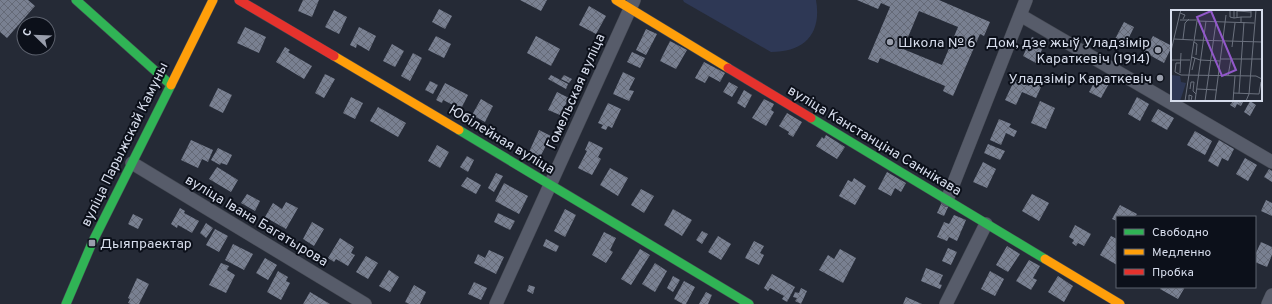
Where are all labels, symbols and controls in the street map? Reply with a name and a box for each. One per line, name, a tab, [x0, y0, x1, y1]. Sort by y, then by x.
inset map	[1171, 10, 1262, 101]
north arrow	[16, 16, 56, 56]
text: С	[20, 27, 36, 38]
street label: Гомельская вуліца	[543, 31, 609, 152]
place label: Школа № 6	[898, 35, 976, 52]
place label: Дом, дзе жыў Уладзімір Караткевіч (1914)	[986, 35, 1150, 68]
marker: Школа № 6	[885, 37, 895, 47]
marker: Дом, дзе жыў Уладзімір Караткевіч (1914)	[1153, 45, 1163, 55]
street label: вуліца Парыжскай Камуны	[78, 60, 173, 230]
place label: Уладзімір Караткевіч	[1008, 71, 1152, 88]
marker: Уладзімір Караткевіч	[1155, 73, 1165, 83]
street label: вуліца Канстанціна Саннікава	[784, 83, 964, 200]
street label: Юбілейная вуліца	[445, 102, 557, 179]
street label: вуліца Івана Багатырова	[182, 172, 331, 271]
legend	[1116, 216, 1256, 288]
text: Свободно	[1152, 225, 1209, 241]
place label: Дыяпраектар	[100, 236, 192, 253]
marker: Дыяпраектар	[87, 238, 97, 248]
text: Медленно	[1152, 245, 1212, 261]
text: Пробка	[1152, 265, 1194, 281]

